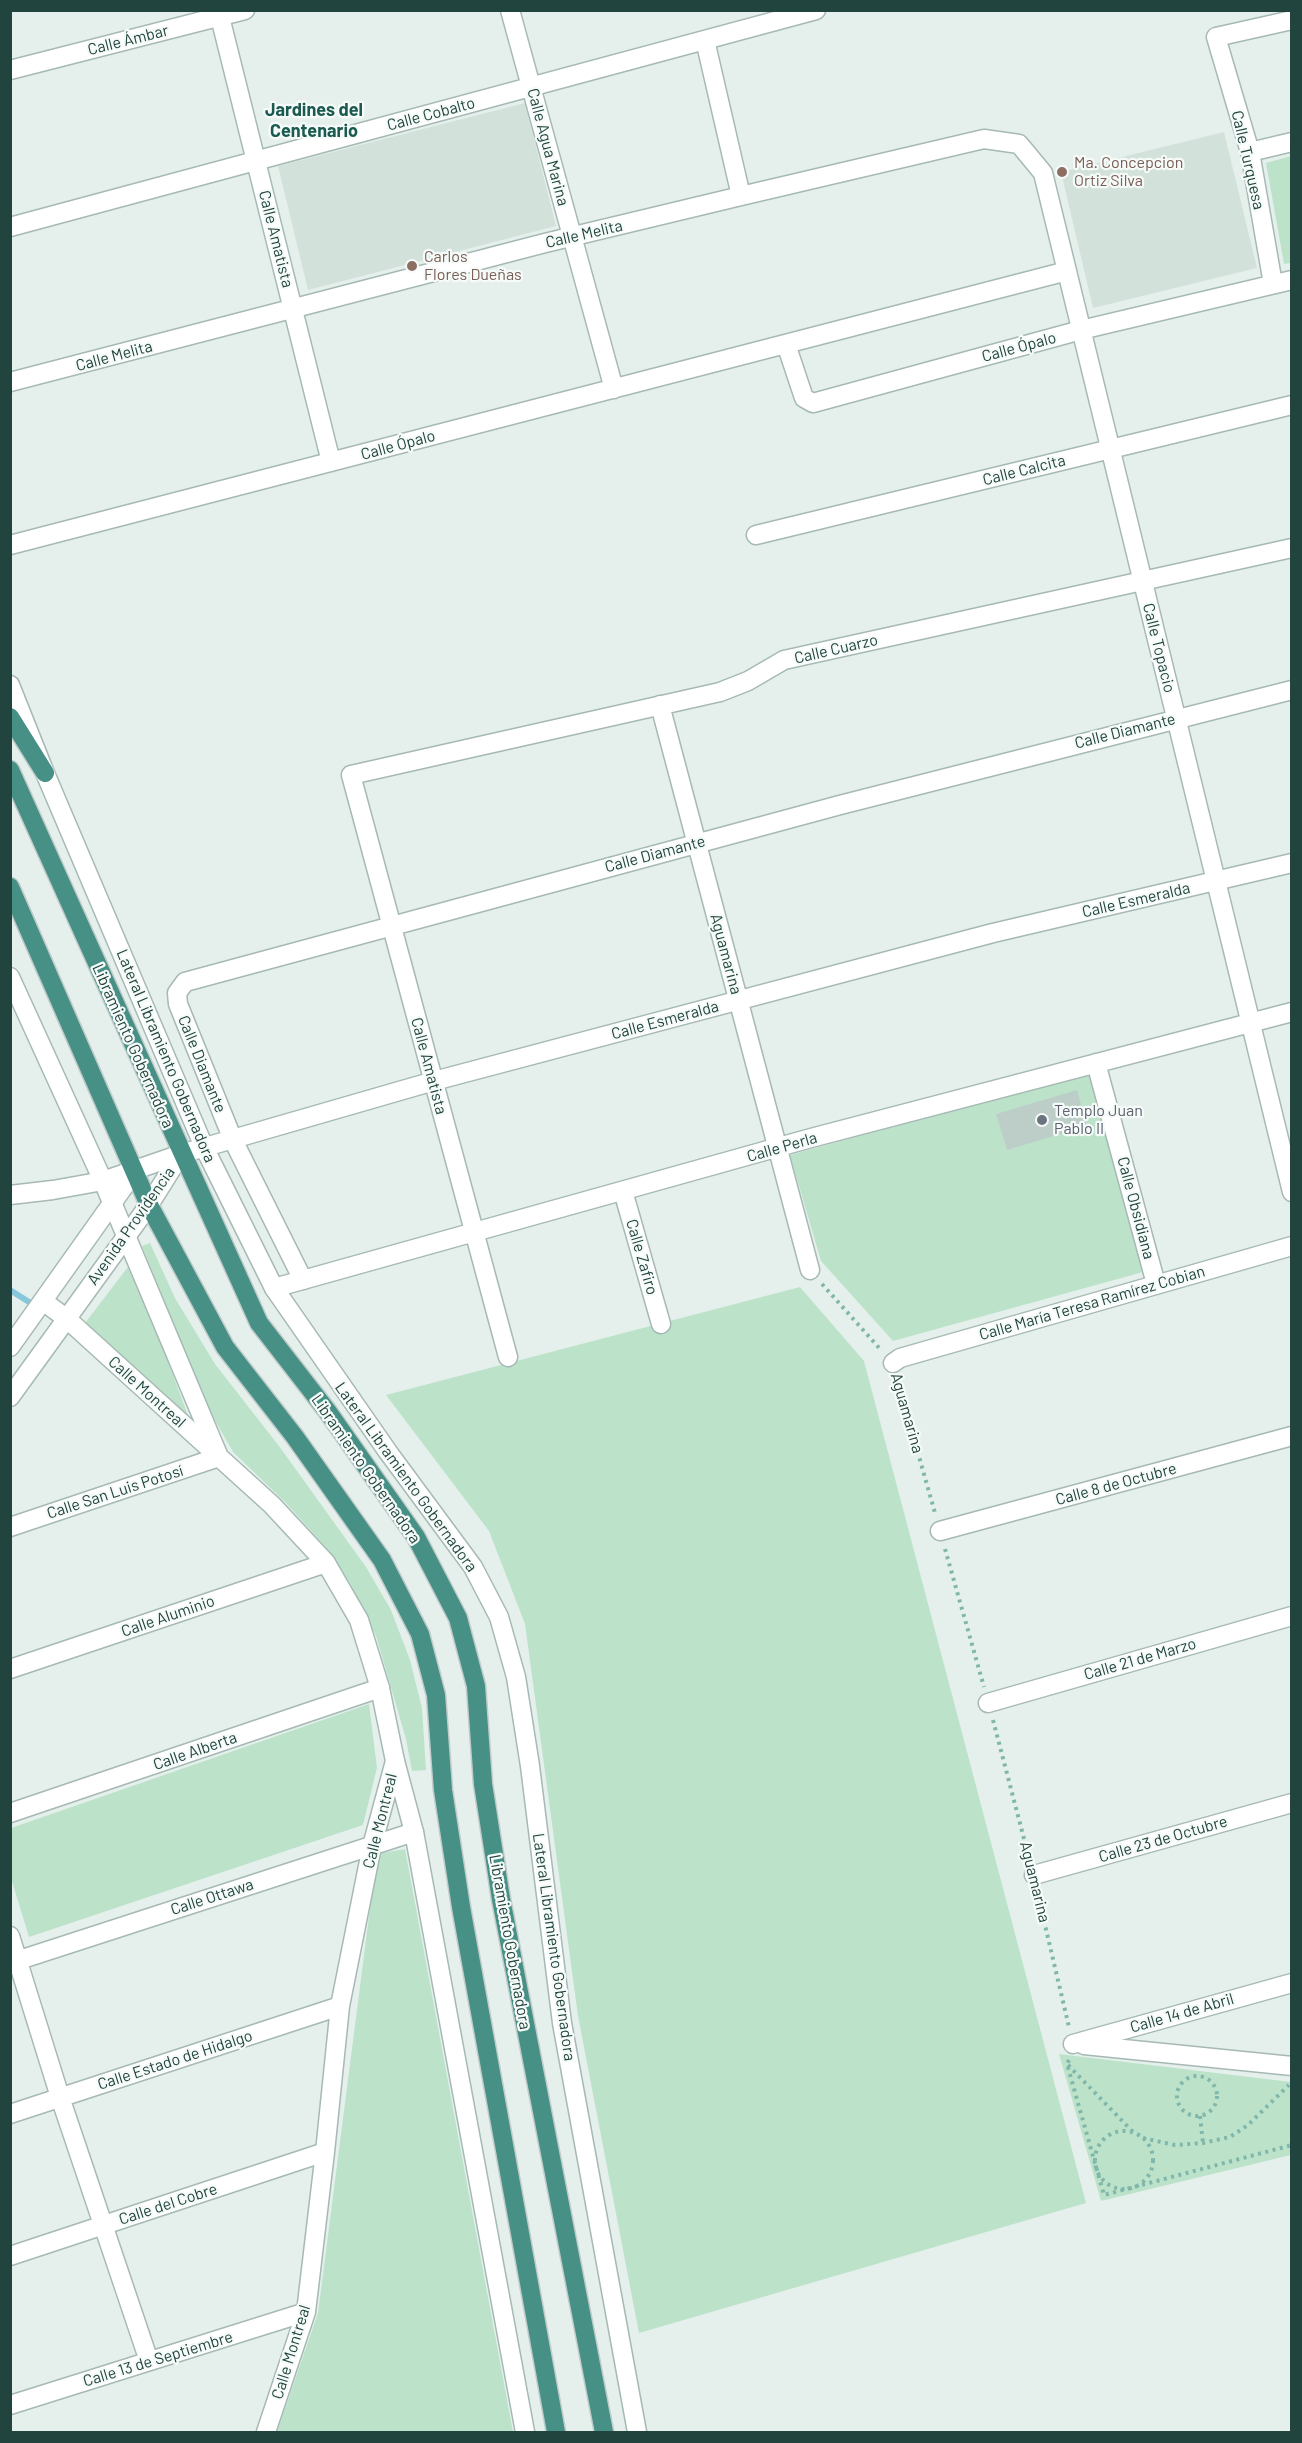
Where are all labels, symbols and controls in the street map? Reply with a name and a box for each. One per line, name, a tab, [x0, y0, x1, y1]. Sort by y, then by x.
street label: Calle Ámbar	[86, 21, 170, 59]
street label: Calle Agua Marina	[523, 86, 573, 208]
street label: Calle Cobalto	[385, 93, 477, 135]
district label: Jardines del Centenario	[265, 99, 363, 142]
street label: Calle Turquesa	[1227, 109, 1269, 211]
place label: Ma. Concepcion Ortiz Silva	[1074, 153, 1183, 191]
marker: Ma. Concepcion Ortiz Silva	[1055, 165, 1069, 179]
street label: Calle Amatista	[255, 188, 297, 290]
street label: Calle Melita	[544, 216, 624, 252]
place label: Carlos Flores Dueñas	[424, 247, 522, 285]
marker: Carlos Flores Dueñas	[405, 259, 419, 273]
street label: Calle Ópalo	[980, 328, 1058, 366]
street label: Calle Melita	[74, 337, 154, 375]
street label: Calle Ópalo	[359, 426, 437, 464]
street label: Calle Calcita	[981, 450, 1067, 490]
street label: Calle Topacio	[1139, 601, 1179, 695]
street label: Calle Cuarzo	[792, 630, 880, 668]
street label: Calle Diamante	[1073, 709, 1177, 753]
street label: Calle Diamante	[603, 831, 707, 877]
street label: Calle Esmeralda	[1080, 878, 1192, 922]
street label: Aguamarina	[706, 912, 746, 996]
street label: Lateral Libramiento Gobernadora	[112, 947, 220, 1165]
street label: Libramiento Gobernadora	[88, 961, 178, 1131]
street label: Calle Esmeralda	[609, 996, 721, 1044]
street label: Calle Diamante	[174, 1013, 230, 1115]
street label: Calle Amatista	[407, 1015, 451, 1117]
place label: Templo Juan Pablo II	[1054, 1101, 1143, 1139]
marker: Templo Juan Pablo II	[1035, 1113, 1049, 1127]
street label: Calle Perla	[745, 1128, 819, 1166]
street label: Calle Obsidiana	[1113, 1155, 1159, 1261]
street label: Avenida Providencia	[83, 1163, 179, 1289]
street label: Calle Zafiro	[622, 1217, 662, 1297]
street label: Calle María Teresa Ramírez Cobian	[977, 1262, 1207, 1344]
street label: Calle Montreal	[104, 1352, 190, 1432]
street label: Aguamarina	[886, 1371, 928, 1455]
street label: Lateral Libramiento Gobernadora	[331, 1378, 481, 1576]
street label: Libramiento Gobernadora	[307, 1391, 425, 1547]
street label: Calle 8 de Octubre	[1053, 1459, 1179, 1509]
street label: Calle San Luis Potosí	[45, 1461, 185, 1523]
street label: Calle Aluminio	[119, 1591, 217, 1641]
street label: Calle 21 de Marzo	[1082, 1634, 1198, 1684]
street label: Calle Alberta	[151, 1728, 239, 1774]
street label: Calle Montreal	[359, 1771, 401, 1871]
street label: Calle 23 de Octubre	[1096, 1811, 1230, 1867]
street label: Lateral Libramiento Gobernadora	[529, 1832, 579, 2062]
street label: Aguamarina	[1016, 1840, 1054, 1924]
street label: Libramiento Gobernadora	[485, 1853, 535, 2031]
street label: Calle Ottawa	[168, 1875, 256, 1919]
street label: Calle 14 de Abril	[1128, 1989, 1236, 2037]
street label: Calle Estado de Hidalgo	[95, 2026, 255, 2094]
street label: Calle del Cobre	[116, 2179, 220, 2229]
street label: Calle Montreal	[268, 2303, 314, 2401]
street label: Calle 13 de Septiembre	[81, 2327, 235, 2391]

